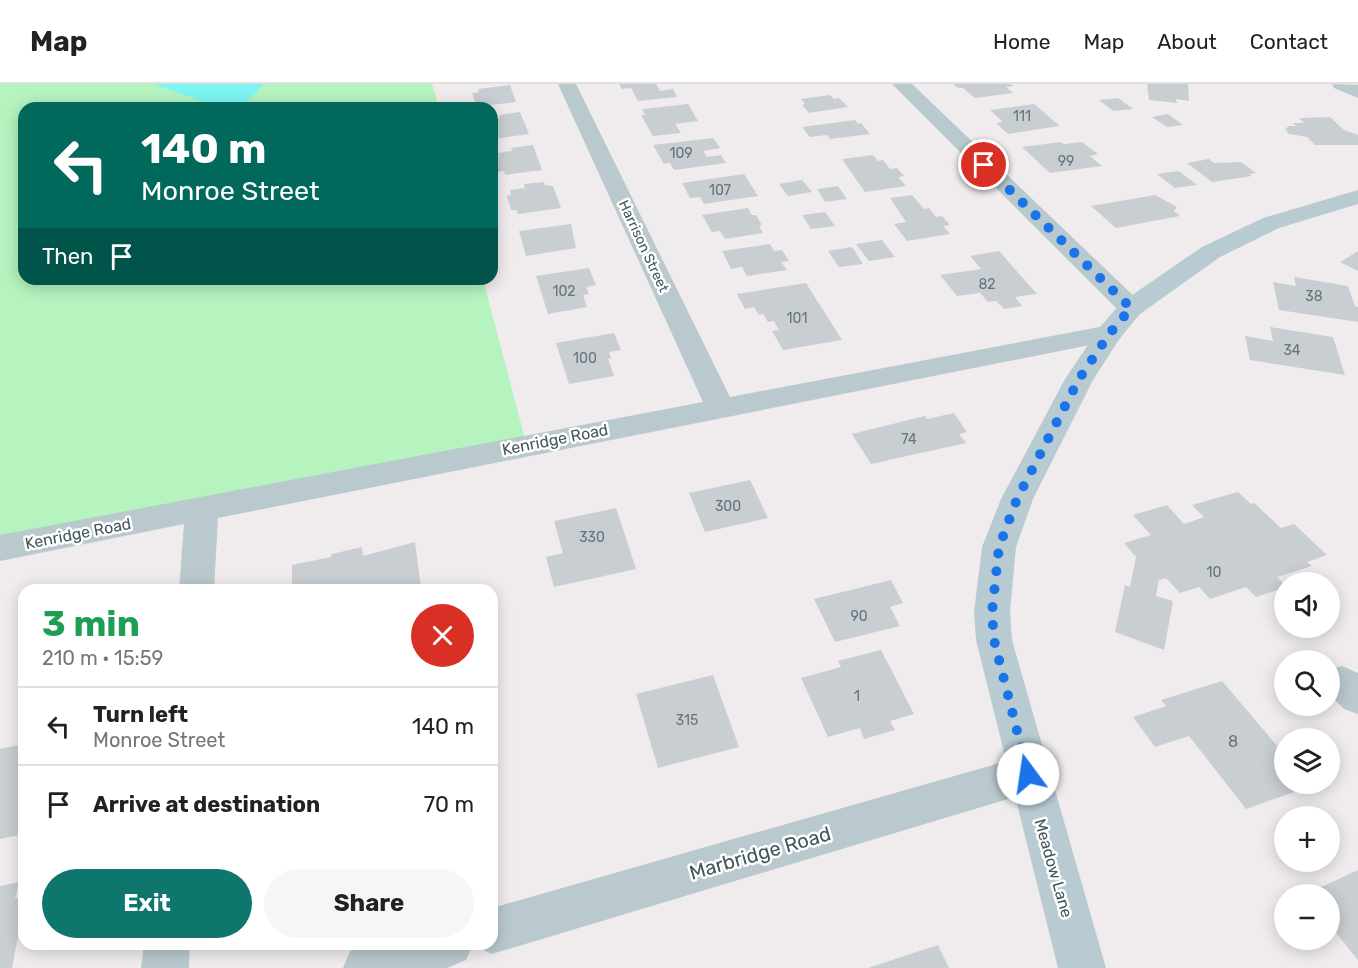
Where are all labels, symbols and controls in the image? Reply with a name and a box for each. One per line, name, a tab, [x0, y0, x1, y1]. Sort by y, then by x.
text: Map	[30, 25, 87, 58]
text: Home	[993, 29, 1050, 54]
text: Map	[1083, 29, 1124, 54]
text: About	[1157, 29, 1217, 54]
text: Contact	[1250, 29, 1328, 54]
house number: 111	[1013, 108, 1031, 125]
text: 140 m	[141, 124, 267, 174]
icon: left	[42, 126, 120, 204]
pin	[958, 139, 1009, 190]
house number: 109	[669, 145, 693, 162]
icon: arrive	[967, 148, 1000, 181]
house number: 99	[1058, 153, 1074, 170]
text: Monroe Street	[141, 175, 320, 207]
house number: 107	[709, 182, 731, 199]
street label: Harrison Street	[615, 198, 672, 295]
icon: arrive	[105, 240, 138, 273]
text: Then	[42, 243, 93, 270]
house number: 82	[978, 276, 996, 293]
house number: 102	[552, 283, 576, 300]
house number: 38	[1305, 288, 1323, 305]
house number: 101	[787, 310, 807, 327]
house number: 34	[1283, 342, 1301, 359]
house number: 100	[573, 350, 597, 367]
street label: Kenridge Road	[500, 420, 610, 459]
house number: 74	[901, 431, 917, 448]
house number: 300	[715, 498, 741, 515]
street label: Kenridge Road	[23, 514, 133, 553]
house number: 330	[579, 529, 605, 546]
house number: 10	[1207, 564, 1222, 581]
map controls	[1274, 572, 1340, 950]
button: sound	[1274, 572, 1340, 638]
text: 3 min	[42, 602, 140, 645]
button: close	[411, 604, 474, 667]
house number: 90	[850, 608, 868, 625]
text: 210 m · 15:59	[42, 646, 163, 670]
button: search	[1274, 650, 1340, 716]
house number: 1	[854, 688, 860, 705]
text: Turn left	[93, 701, 188, 728]
icon: left	[42, 710, 75, 743]
house number: 315	[676, 712, 698, 729]
text: 140 m	[412, 713, 474, 740]
text: Monroe Street	[93, 728, 225, 752]
button: layers	[1274, 728, 1340, 794]
house number: 8	[1228, 732, 1238, 751]
position arrow	[996, 742, 1060, 806]
icon: arrive	[42, 788, 75, 821]
text: Arrive at destination	[93, 791, 320, 818]
text: 70 m	[424, 791, 474, 818]
button: +	[1274, 806, 1340, 872]
street label: Meadow Lane	[1030, 817, 1077, 920]
street label: Marbridge Road	[686, 821, 834, 885]
button: Exit	[42, 869, 252, 938]
button: Share	[264, 869, 474, 938]
button: −	[1274, 884, 1340, 950]

